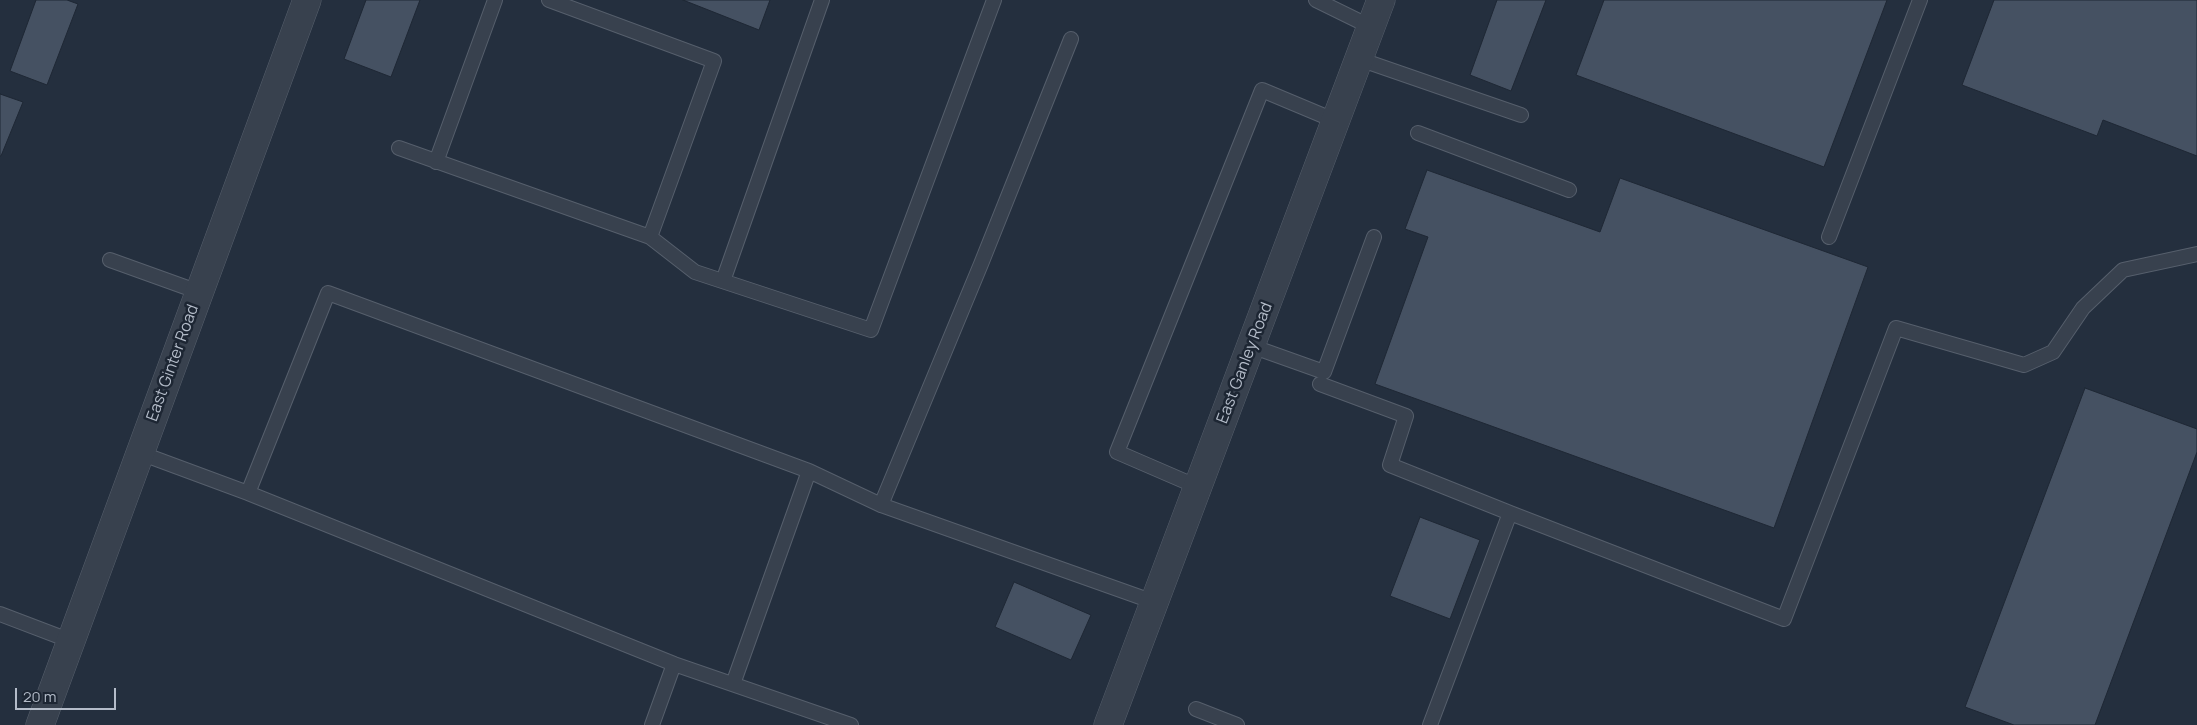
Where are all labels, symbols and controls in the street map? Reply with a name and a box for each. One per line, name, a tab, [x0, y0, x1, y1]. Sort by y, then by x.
street label: East Ganley Road	[1213, 300, 1277, 426]
street label: East Ginter Road	[143, 302, 203, 424]
scale bar	[18, 678, 119, 710]
text: 20 m	[23, 686, 56, 707]

